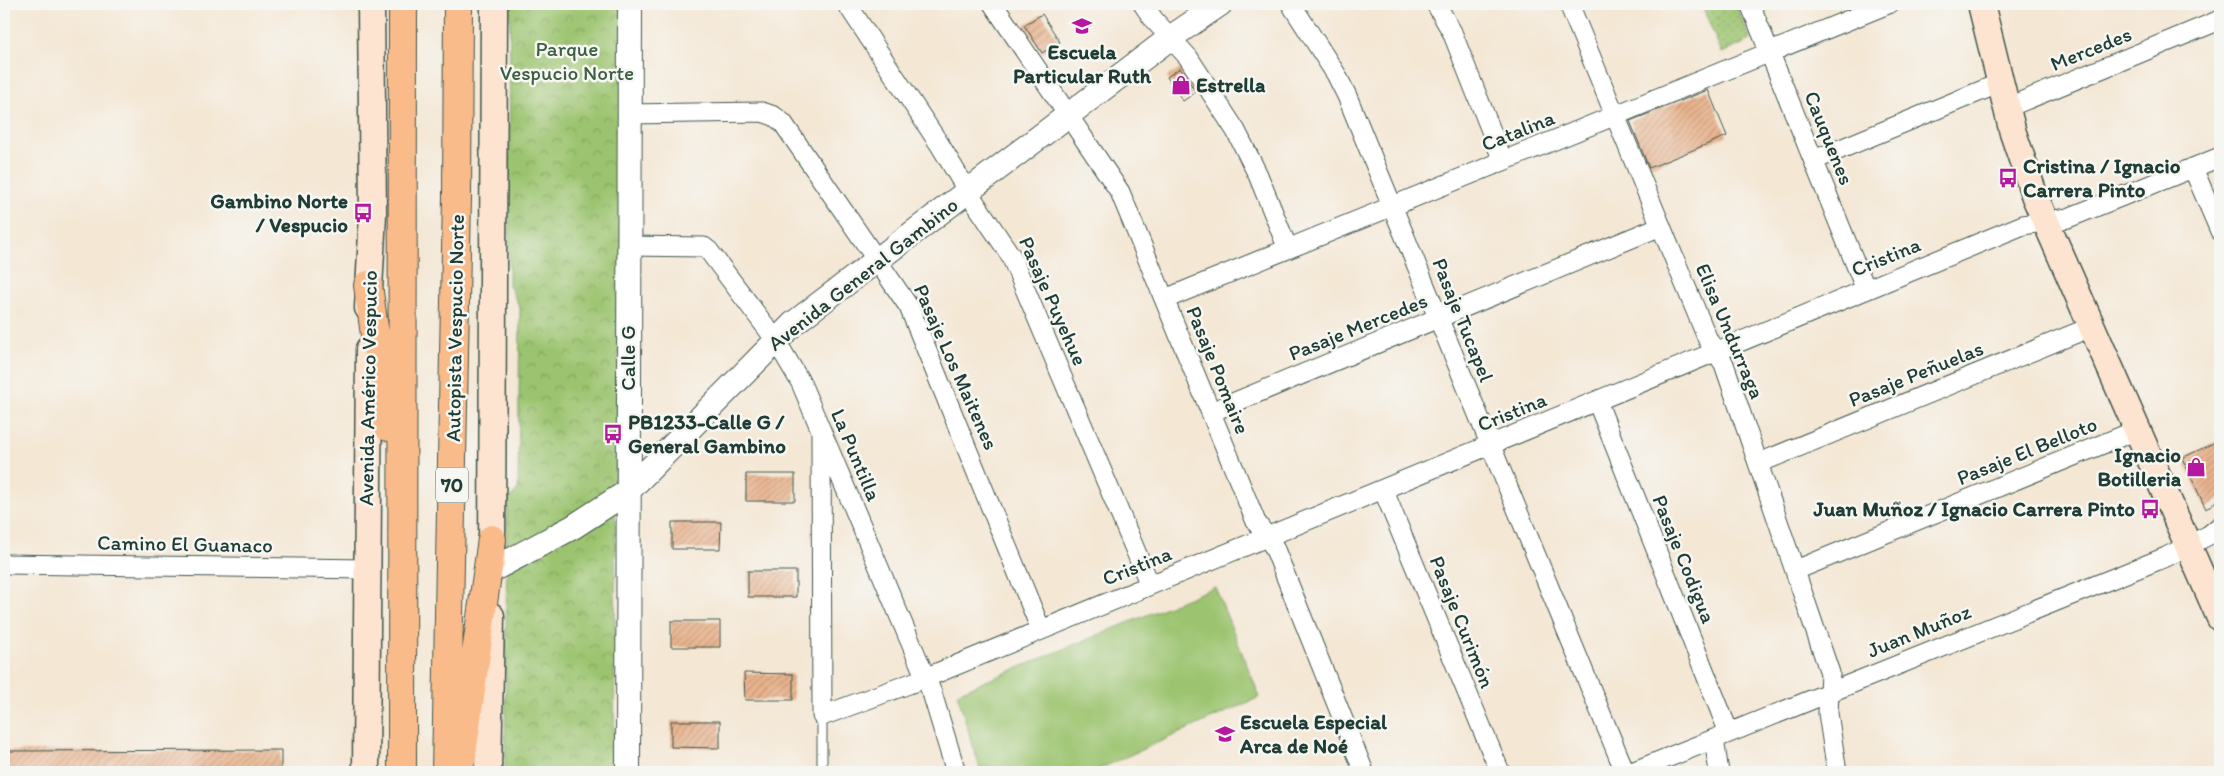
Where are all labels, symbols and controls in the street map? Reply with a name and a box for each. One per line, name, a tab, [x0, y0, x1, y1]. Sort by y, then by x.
school or university icon: Escuela Particular Ruth	[1071, 15, 1093, 37]
street label: Mercedes	[2047, 21, 2135, 76]
park label: Parque Vespucio Norte	[500, 36, 634, 85]
place label: Escuela Particular Ruth	[1013, 39, 1152, 88]
place label: Estrella	[1196, 72, 1266, 97]
shop icon: Estrella	[1170, 74, 1192, 96]
street label: Cauquenes	[1799, 87, 1860, 188]
street label: Catalina	[1478, 105, 1558, 156]
place label: Cristina / Ignacio Carrera Pinto	[2023, 153, 2181, 202]
bus stop icon: Cristina / Ignacio Carrera Pinto	[1997, 167, 2019, 189]
place label: Gambino Norte / Vespucio	[210, 188, 348, 238]
street label: Avenida General Gambino	[763, 192, 963, 356]
bus stop icon: Gambino Norte / Vespucio	[352, 202, 374, 224]
street label: Autopista Vespucio Norte	[440, 214, 469, 442]
street label: Cristina	[1848, 231, 1924, 282]
street label: Pasaje Puyehue	[1014, 232, 1093, 369]
street label: Pasaje Tucapel	[1427, 254, 1500, 385]
street label: Elisa Undurraga	[1691, 259, 1770, 402]
street label: Avenida Américo Vespucio	[353, 270, 382, 506]
street label: Pasaje Los Maitenes	[909, 280, 1004, 453]
street label: Pasaje Mercedes	[1285, 287, 1431, 366]
street label: Pasaje Pomaire	[1181, 302, 1255, 437]
street label: Calle G	[615, 325, 640, 391]
street label: Pasaje Peñuelas	[1845, 335, 1987, 412]
street label: Cristina	[1474, 386, 1550, 437]
street label: La Puntilla	[826, 405, 887, 505]
place label: PB1233-Calle G / General Gambino	[628, 409, 786, 458]
street label: Pasaje El Belloto	[1953, 411, 2101, 490]
bus stop icon: PB1233-Calle G / General Gambino	[602, 423, 624, 445]
place label: Ignacio Botilleria	[2097, 442, 2182, 491]
shop icon: Ignacio Botilleria	[2185, 456, 2207, 478]
road number: 70	[436, 468, 468, 502]
street label: Pasaje Codigua	[1647, 491, 1722, 627]
place label: Juan Muñoz / Ignacio Carrera Pinto	[1813, 496, 2135, 522]
bus stop icon: Juan Muñoz / Ignacio Carrera Pinto	[2139, 498, 2161, 520]
street label: Camino El Guanaco	[97, 529, 273, 558]
street label: Cristina	[1099, 540, 1175, 591]
street label: Pasaje Curimón	[1425, 552, 1500, 691]
street label: Juan Muñoz	[1863, 598, 1975, 663]
place label: Escuela Especial Arca de Noé	[1239, 709, 1388, 758]
school or university icon: Escuela Especial Arca de Noé	[1214, 723, 1236, 745]

